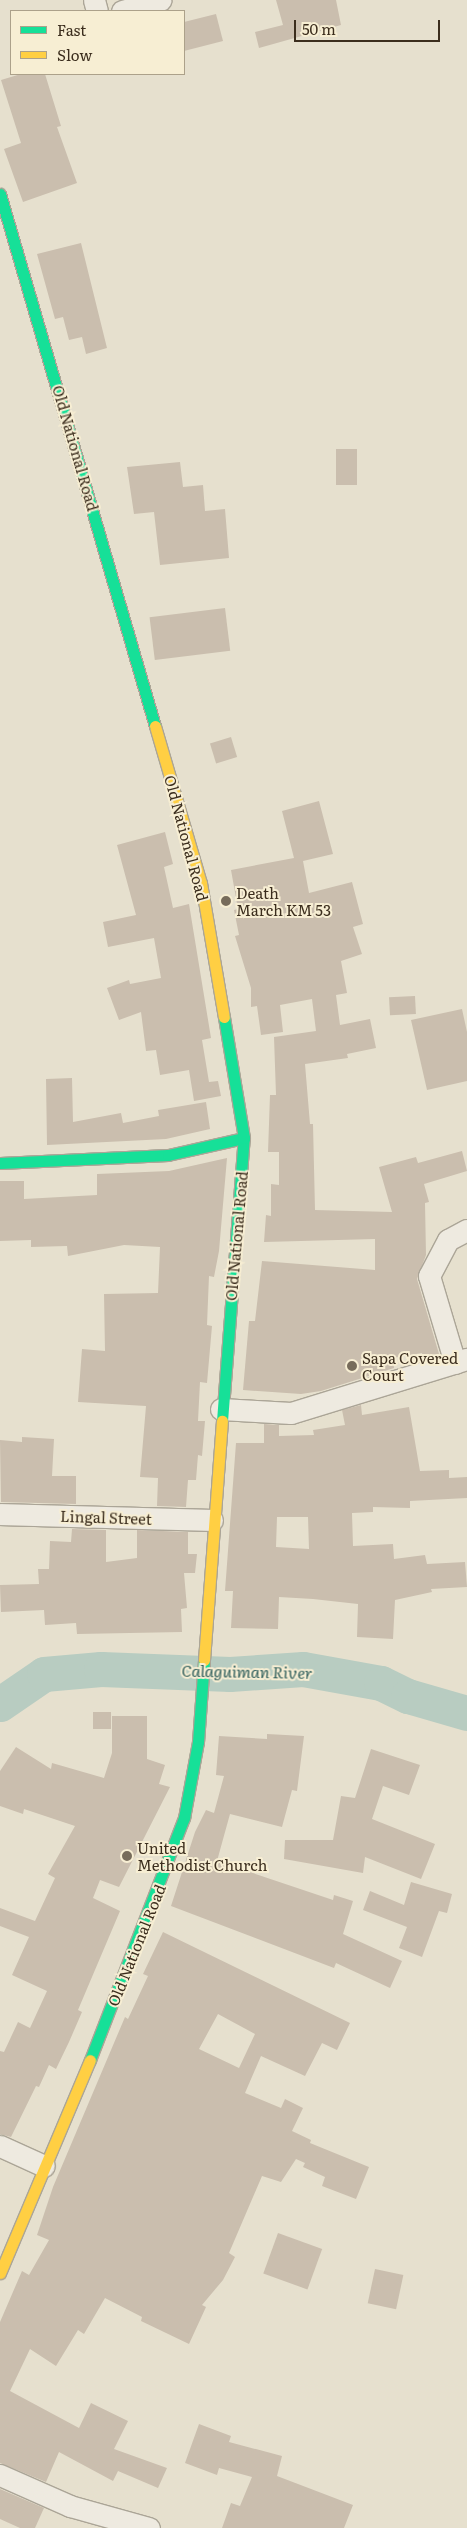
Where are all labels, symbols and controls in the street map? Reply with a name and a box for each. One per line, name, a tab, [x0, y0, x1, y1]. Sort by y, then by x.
legend	[10, 10, 185, 75]
scale bar	[297, 10, 443, 42]
text: 50 m	[302, 17, 336, 40]
text: Fast	[57, 18, 86, 41]
text: Slow	[57, 43, 92, 66]
street label: Old National Road	[49, 383, 103, 513]
street label: Old National Road	[162, 773, 212, 903]
place label: Death March KM 53	[236, 883, 331, 918]
marker: Death March KM 53	[220, 895, 232, 907]
street label: Old National Road	[221, 1171, 251, 1301]
place label: Sapa Covered Court	[362, 1348, 458, 1383]
marker: Sapa Covered Court	[346, 1360, 358, 1372]
street label: Lingal Street	[60, 1506, 152, 1528]
water label: Calaguiman River	[181, 1660, 313, 1682]
place label: United Methodist Church	[137, 1838, 268, 1873]
marker: United Methodist Church	[121, 1850, 133, 1862]
street label: Old National Road	[103, 1881, 169, 2009]

